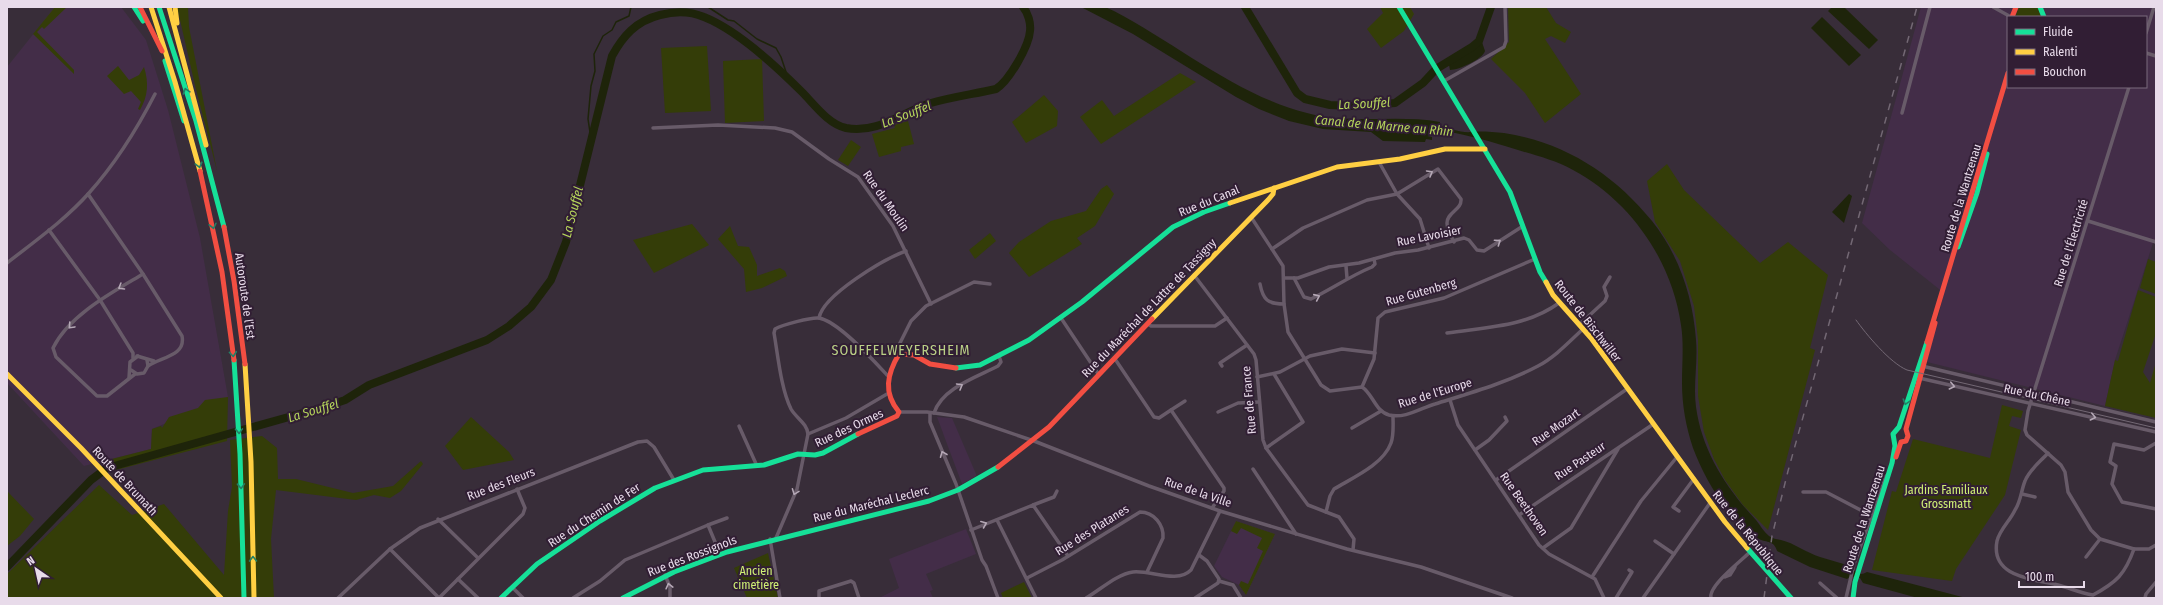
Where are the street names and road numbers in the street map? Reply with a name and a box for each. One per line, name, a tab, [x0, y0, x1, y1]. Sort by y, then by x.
street label: Route de la Wantzenau	[1938, 142, 1984, 254]
street label: Rue du Moulin	[860, 168, 912, 234]
street label: Rue du Canal	[1177, 182, 1241, 220]
street label: Rue de l'Électricité	[2050, 197, 2091, 288]
street label: Rue Lavoisier	[1396, 223, 1463, 249]
street label: Rue du Maréchal de Lattre de Tassigny	[1079, 235, 1220, 380]
street label: Autoroute de l’Est	[232, 252, 258, 340]
street label: Rue Gutenberg	[1384, 275, 1458, 309]
street label: Route de Bischwiller	[1552, 277, 1625, 365]
street label: Rue de France	[1239, 365, 1259, 435]
street label: Rue de l'Europe	[1396, 375, 1474, 411]
street label: Rue du Chêne	[2002, 381, 2072, 409]
street label: Rue Mozart	[1529, 405, 1583, 448]
street label: Rue des Ormes	[813, 406, 885, 450]
street label: Rue Pasteur	[1552, 438, 1609, 483]
street label: Route de Brumath	[90, 444, 160, 518]
street label: Route de la Wantzenau	[1840, 463, 1888, 575]
street label: Rue des Fleurs	[465, 465, 537, 503]
street label: Rue Beethoven	[1497, 470, 1551, 538]
street label: Rue de la Ville	[1163, 474, 1233, 510]
street label: Rue du Chemin de Fer	[545, 480, 643, 550]
street label: Rue du Maréchal Leclerc	[812, 483, 930, 525]
street label: Rue de la République	[1710, 488, 1786, 578]
street label: Rue des Platanes	[1053, 502, 1131, 558]
street label: Rue des Rossignols	[645, 533, 739, 579]

